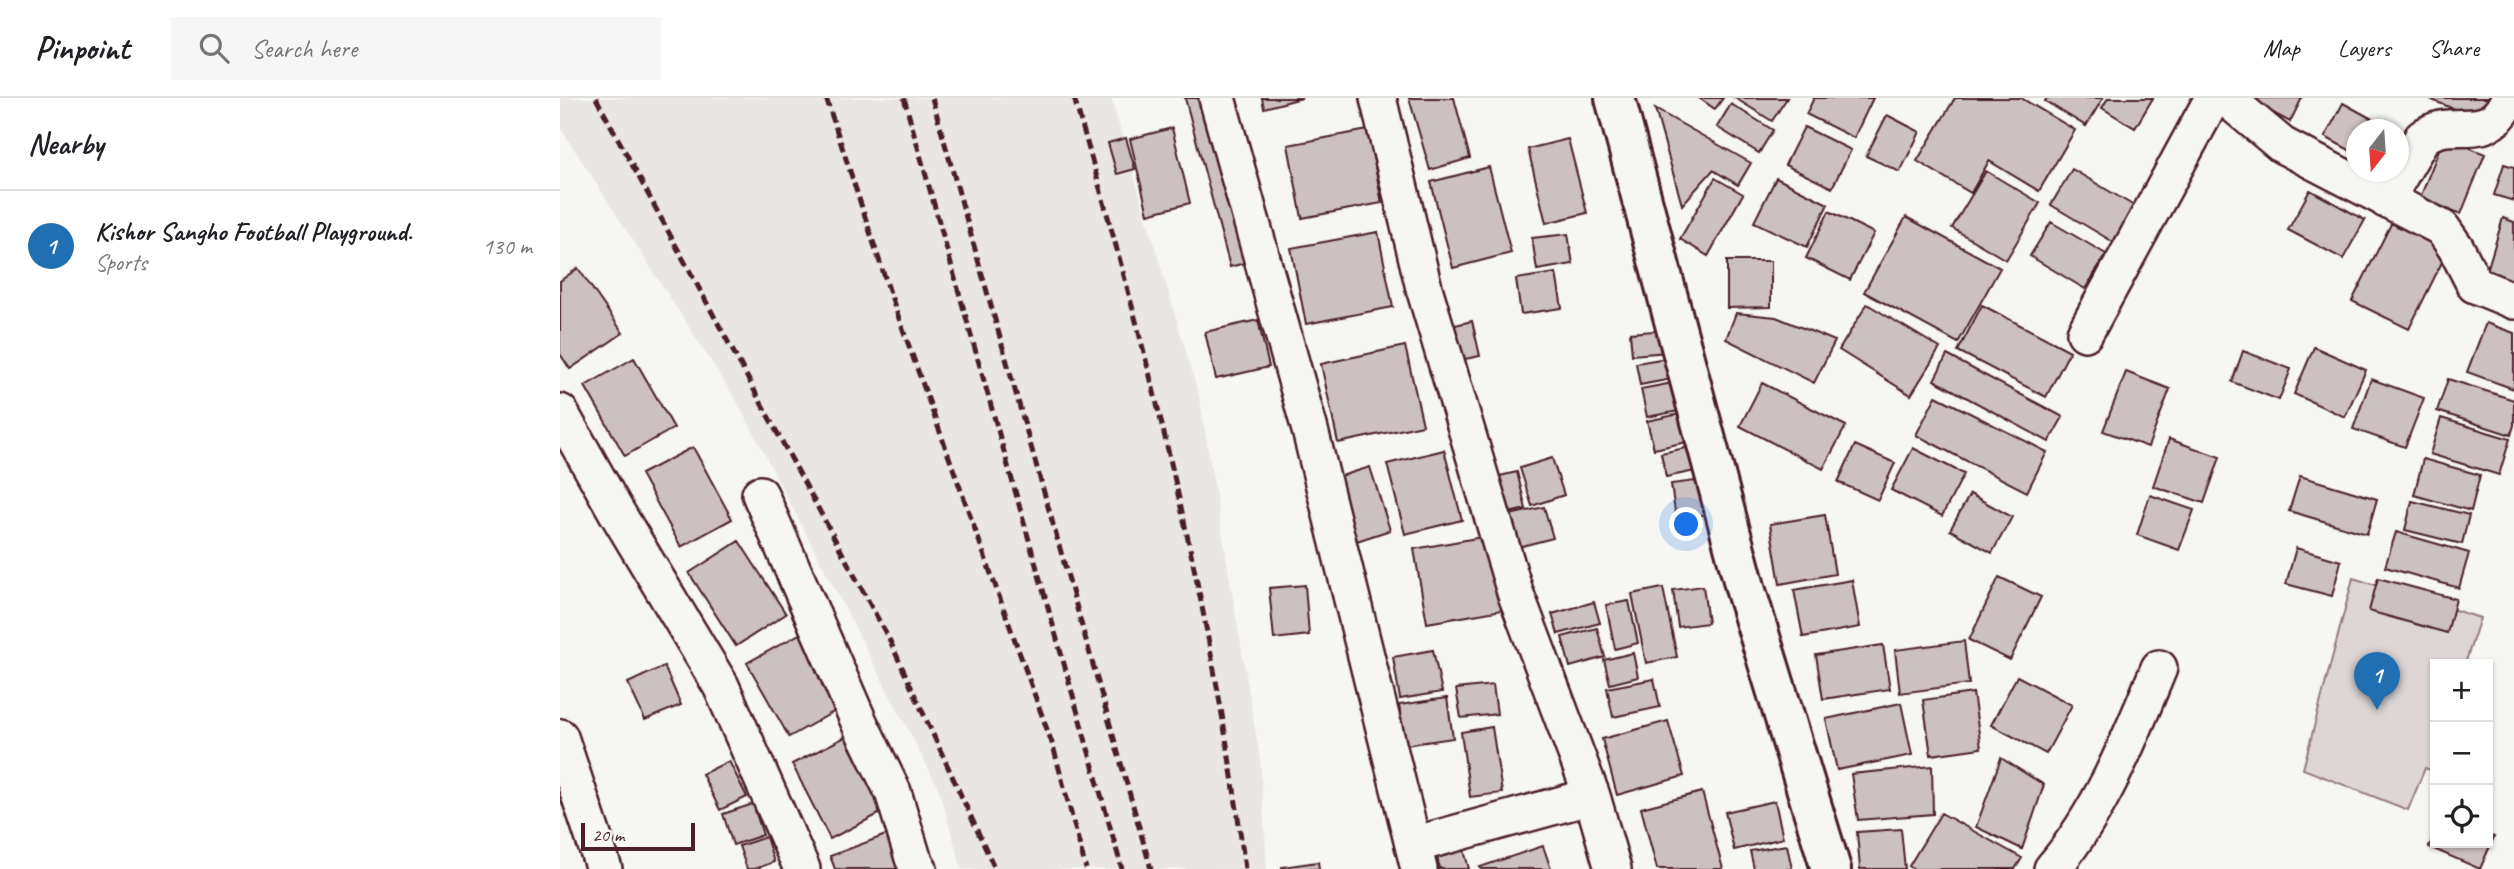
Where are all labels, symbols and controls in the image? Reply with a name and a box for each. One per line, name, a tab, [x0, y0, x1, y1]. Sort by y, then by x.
search box	[171, 17, 661, 80]
text: Pinpoint	[35, 27, 129, 69]
icon: search	[195, 29, 233, 67]
text: Search here	[251, 32, 357, 65]
text: Map	[2263, 33, 2300, 63]
text: Layers	[2338, 33, 2391, 63]
text: Share	[2429, 33, 2479, 63]
north arrow	[2346, 119, 2409, 182]
text: Nearby	[28, 125, 104, 163]
text: Kishor Sangho Football Playground.	[95, 215, 412, 248]
text: 1	[46, 232, 56, 261]
text: 130 m	[483, 232, 532, 261]
text: Sports	[95, 248, 147, 277]
your location	[1669, 507, 1703, 541]
pin: 1	[2354, 652, 2400, 710]
map controls	[2430, 659, 2493, 848]
button: +	[2430, 659, 2493, 722]
button: −	[2430, 722, 2493, 785]
button: locate	[2430, 785, 2493, 848]
scale bar	[581, 820, 695, 852]
text: 20 m	[592, 823, 624, 847]

